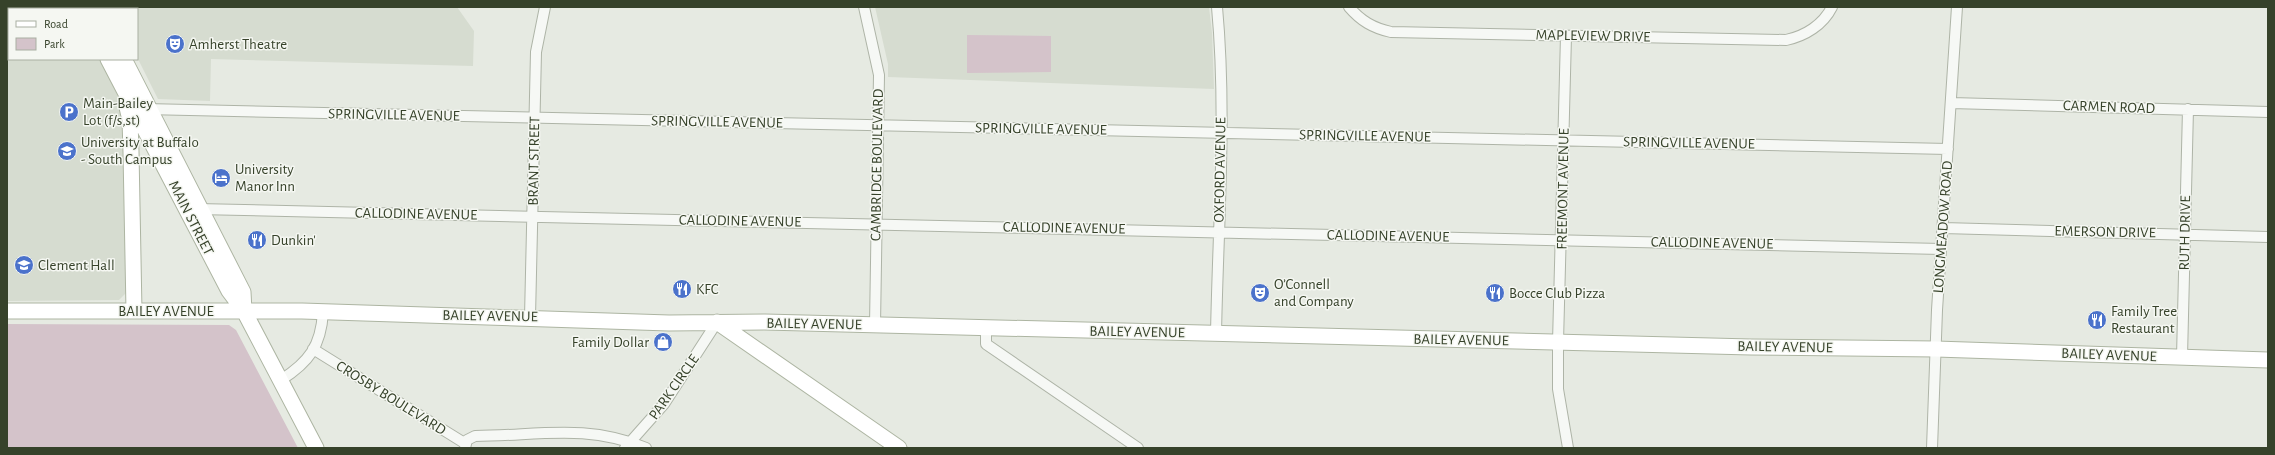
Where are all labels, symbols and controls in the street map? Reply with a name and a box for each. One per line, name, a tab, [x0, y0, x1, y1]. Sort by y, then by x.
legend	[8, 8, 138, 60]
text: Road	[44, 18, 68, 30]
street label: MAPLEVIEW DRIVE	[1535, 27, 1651, 45]
theatre icon: Amherst Theatre	[164, 33, 186, 55]
place label: Amherst Theatre	[189, 37, 287, 52]
text: Park	[44, 38, 65, 50]
street label: CAMBRIDGE BOULEVARD	[868, 88, 886, 241]
place label: Main-Bailey Lot (f/s,st)	[83, 96, 153, 128]
street label: CARMEN ROAD	[2063, 98, 2156, 116]
parking icon: Main-Bailey Lot (f/s,st)	[58, 101, 80, 123]
street label: SPRINGVILLE AVENUE	[328, 106, 460, 124]
street label: SPRINGVILLE AVENUE	[651, 113, 783, 131]
street label: BRANT STREET	[526, 116, 542, 206]
street label: OXFORD AVENUE	[1212, 117, 1228, 223]
street label: SPRINGVILLE AVENUE	[975, 120, 1107, 138]
street label: SPRINGVILLE AVENUE	[1299, 127, 1431, 145]
street label: FREEMONT AVENUE	[1554, 128, 1572, 250]
street label: SPRINGVILLE AVENUE	[1623, 134, 1755, 152]
place label: University at Buffalo - South Campus	[81, 135, 199, 167]
school or university icon: University at Buffalo - South Campus	[56, 140, 78, 162]
street label: LONGMEADOW ROAD	[1931, 160, 1955, 294]
place label: University Manor Inn	[235, 162, 295, 194]
hotel icon: University Manor Inn	[210, 167, 232, 189]
street label: MAIN STREET	[166, 178, 216, 258]
street label: RUTH DRIVE	[2177, 195, 2193, 271]
street label: CALLODINE AVENUE	[355, 205, 477, 223]
street label: CALLODINE AVENUE	[679, 212, 801, 230]
street label: CALLODINE AVENUE	[1003, 219, 1125, 237]
street label: EMERSON DRIVE	[2054, 224, 2156, 240]
street label: CALLODINE AVENUE	[1327, 227, 1449, 245]
restaurant icon: Dunkin'	[246, 229, 268, 251]
place label: Dunkin'	[271, 233, 316, 248]
street label: CALLODINE AVENUE	[1651, 234, 1773, 252]
school or university icon: Clement Hall	[13, 254, 35, 276]
place label: Clement Hall	[38, 258, 115, 273]
place label: O’Connell and Company	[1274, 277, 1354, 309]
restaurant icon: KFC	[671, 278, 693, 300]
place label: KFC	[696, 282, 719, 297]
theatre icon: O’Connell and Company	[1249, 282, 1271, 304]
restaurant icon: Bocce Club Pizza	[1484, 282, 1506, 304]
place label: Bocce Club Pizza	[1509, 286, 1605, 301]
street label: BAILEY AVENUE	[118, 304, 214, 319]
place label: Family Tree Restaurant	[2111, 304, 2177, 336]
street label: BAILEY AVENUE	[442, 308, 538, 324]
restaurant icon: Family Tree Restaurant	[2086, 309, 2108, 331]
street label: BAILEY AVENUE	[766, 316, 862, 332]
street label: BAILEY AVENUE	[1089, 324, 1185, 340]
shop icon: Family Dollar	[652, 331, 674, 353]
street label: BAILEY AVENUE	[1413, 332, 1509, 348]
place label: Family Dollar	[572, 335, 649, 350]
street label: BAILEY AVENUE	[1737, 339, 1833, 355]
street label: BAILEY AVENUE	[2061, 346, 2157, 364]
street label: PARK CIRCLE	[646, 352, 702, 422]
street label: CROSBY BOULEVARD	[333, 358, 449, 438]

